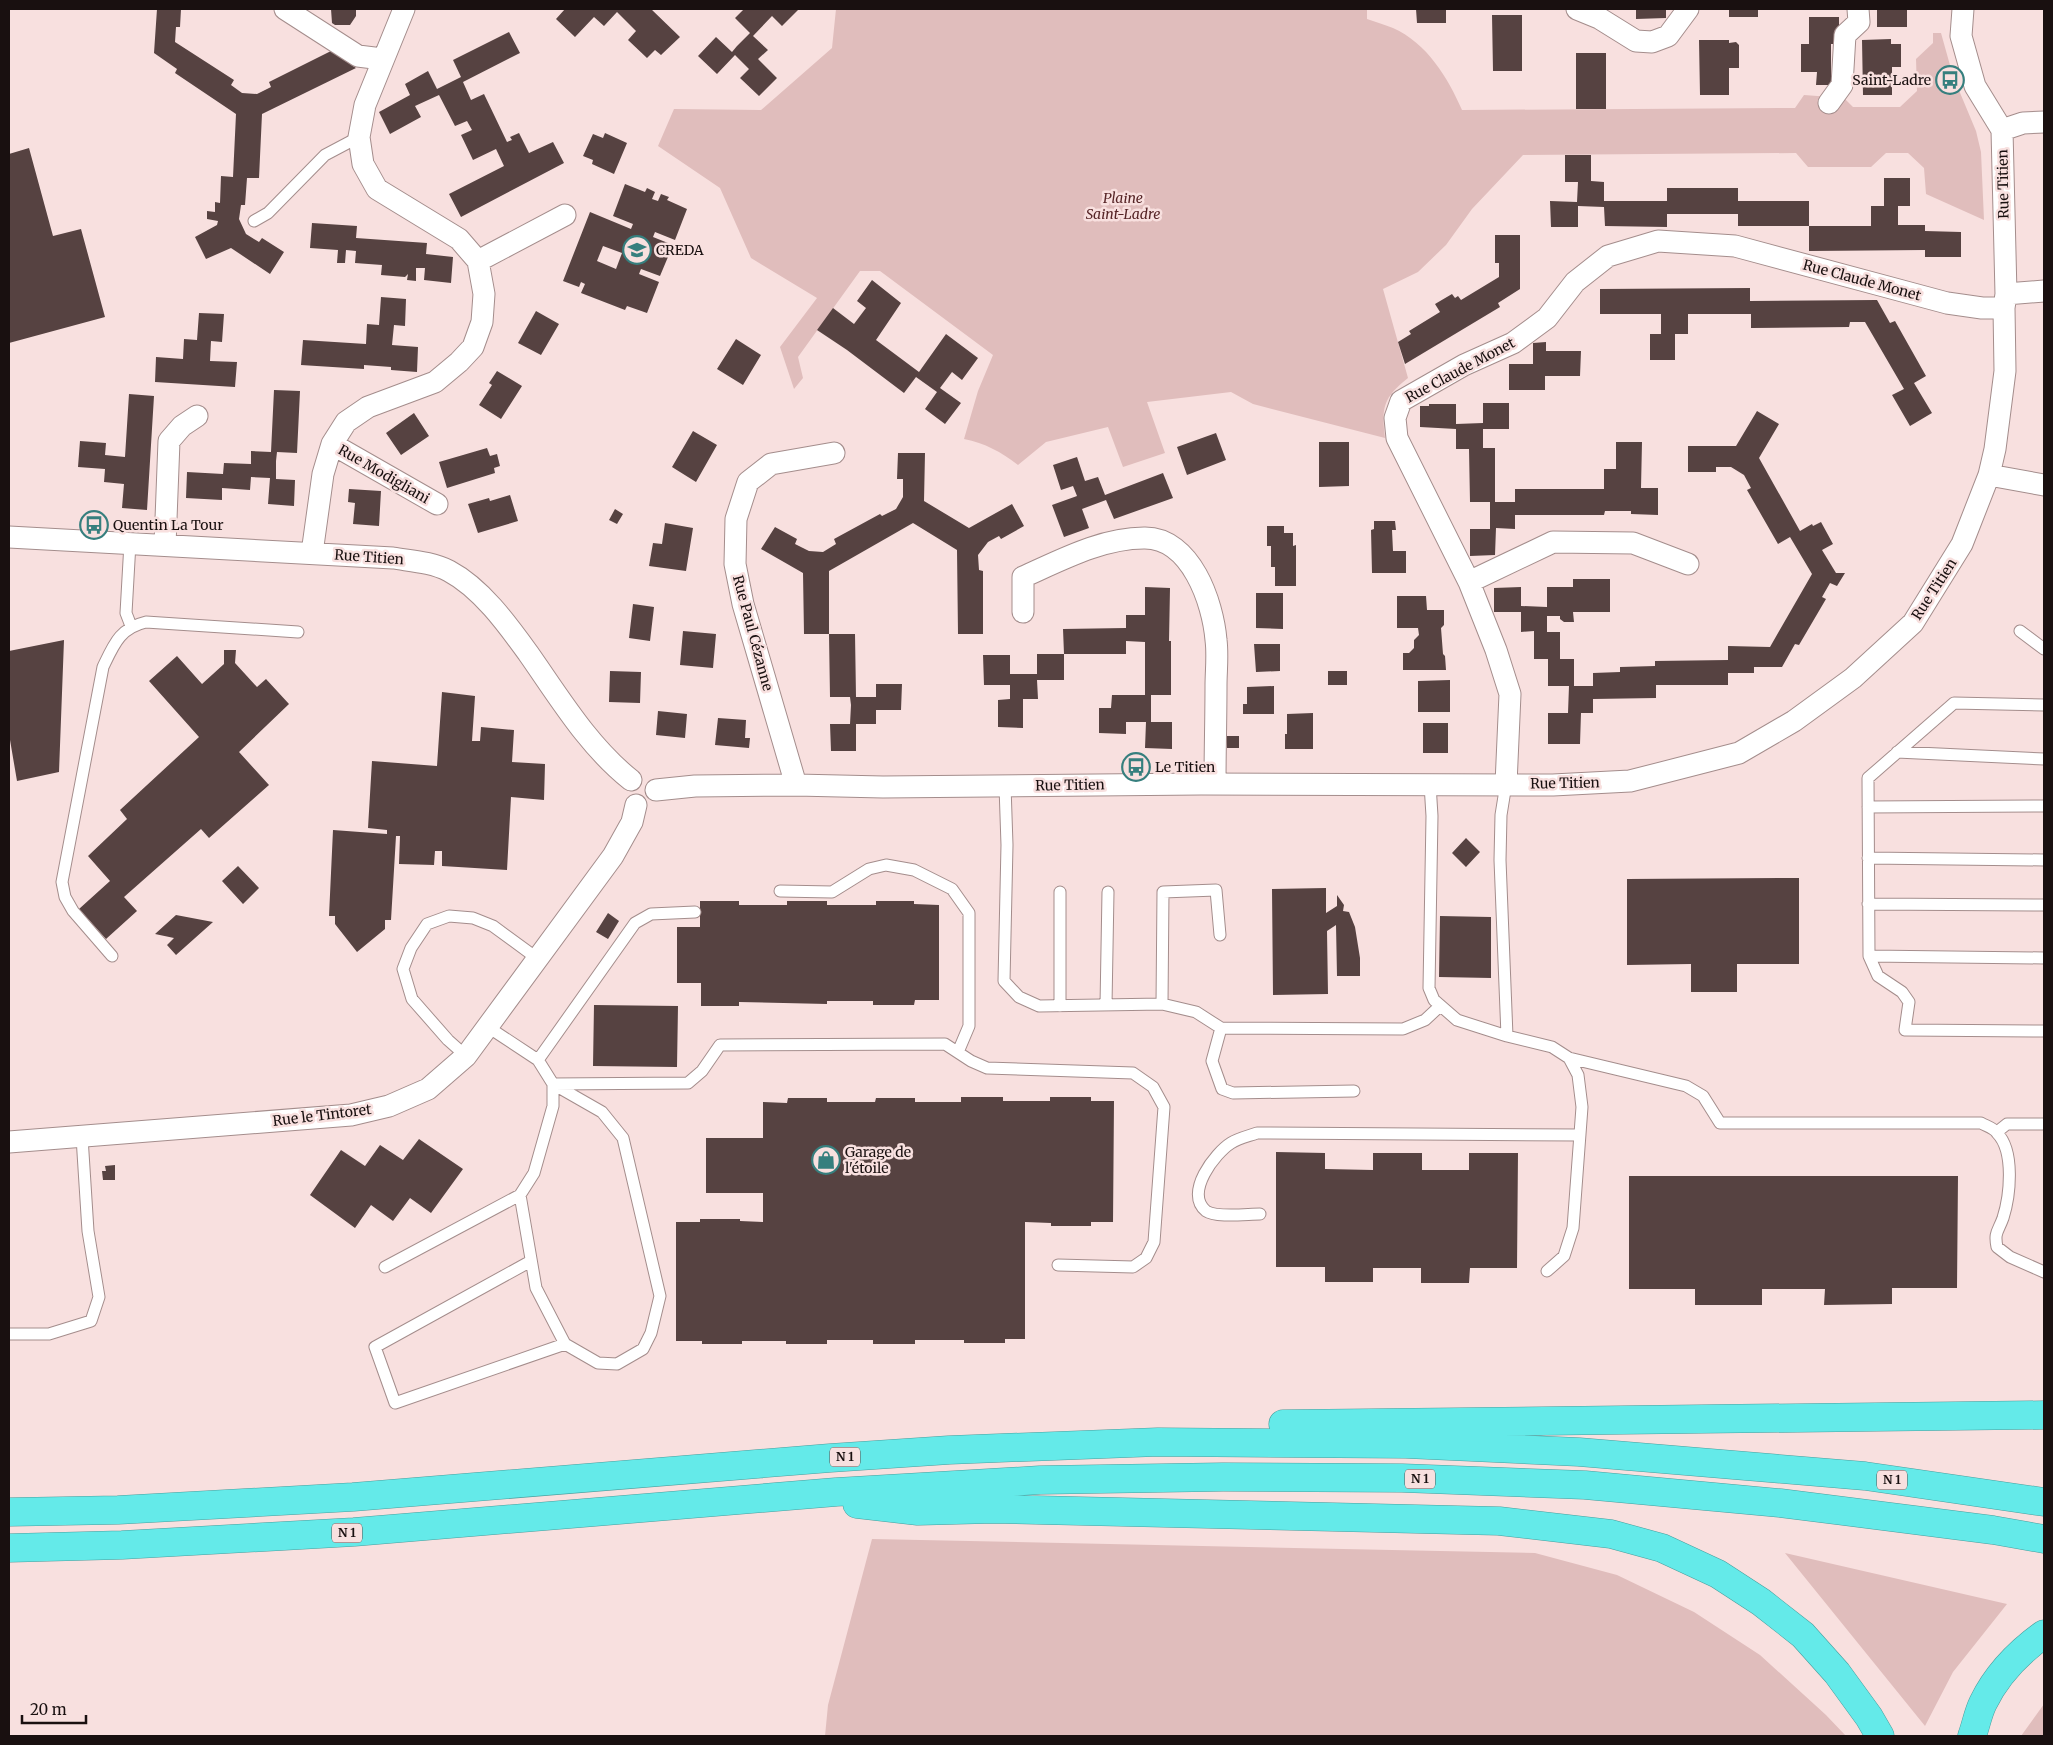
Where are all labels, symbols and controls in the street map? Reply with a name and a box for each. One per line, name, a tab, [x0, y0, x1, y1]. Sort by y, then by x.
bus stop icon: Saint-Ladre	[1935, 65, 1965, 95]
place label: Saint-Ladre	[1852, 71, 1931, 89]
street label: Rue Titien	[1993, 149, 2013, 219]
park label: Plaine Saint-Ladre	[1086, 189, 1160, 223]
school or university icon: CREDA	[622, 235, 652, 265]
place label: CREDA	[656, 241, 704, 259]
street label: Rue Claude Monet	[1801, 256, 1924, 305]
street label: Rue Claude Monet	[1402, 333, 1518, 406]
street label: Rue Modigliani	[335, 441, 433, 508]
bus stop icon: Quentin La Tour	[79, 510, 109, 540]
place label: Quentin La Tour	[113, 516, 223, 534]
street label: Rue Titien	[334, 546, 404, 568]
street label: Rue Titien	[1907, 555, 1961, 623]
street label: Rue Paul Cézanne	[729, 573, 777, 693]
bus stop icon: Le Titien	[1121, 752, 1151, 782]
place label: Le Titien	[1155, 758, 1215, 776]
street label: Rue Titien	[1530, 773, 1600, 793]
street label: Rue Titien	[1035, 775, 1105, 795]
street label: Rue le Tintoret	[272, 1100, 373, 1130]
place label: Garage de l'étoile	[845, 1143, 911, 1177]
shop icon: Garage de l'étoile	[811, 1145, 841, 1175]
road number: N 1	[830, 1448, 860, 1466]
road number: N 1	[1405, 1470, 1435, 1488]
road number: N 1	[1877, 1470, 1907, 1490]
road number: N 1	[332, 1524, 362, 1542]
scale bar	[22, 1692, 86, 1724]
text: 20 m	[30, 1700, 67, 1719]

